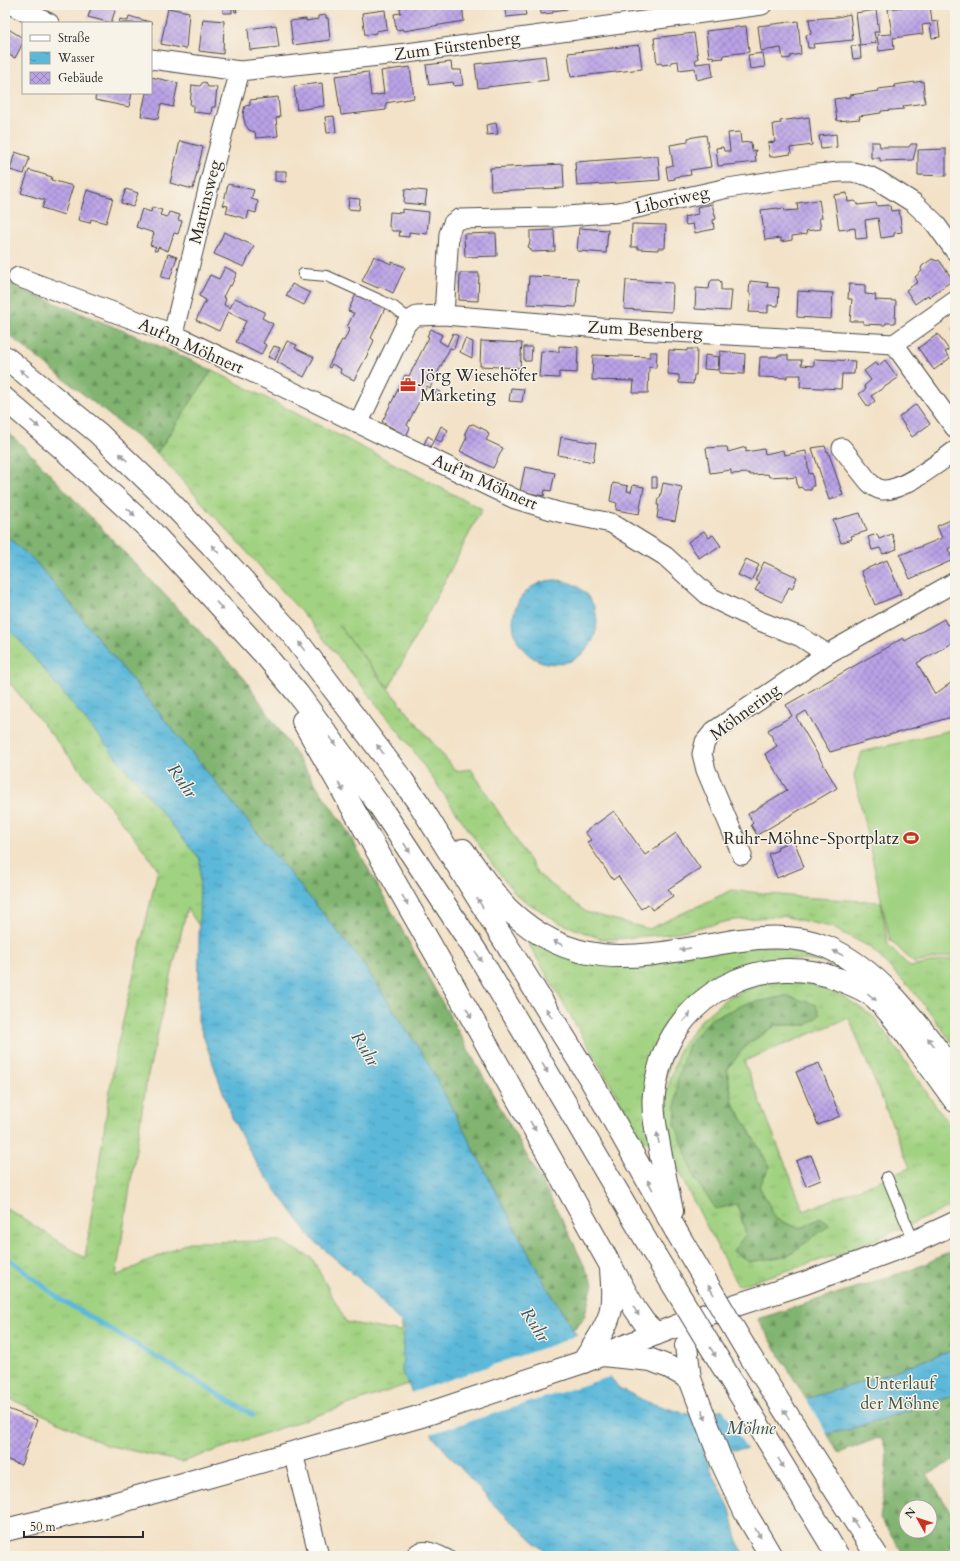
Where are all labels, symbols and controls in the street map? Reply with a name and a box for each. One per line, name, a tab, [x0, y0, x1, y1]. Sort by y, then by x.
legend	[22, 22, 152, 94]
street label: Zum Fürstenberg	[393, 26, 522, 66]
text: Straße	[58, 30, 90, 46]
text: Wasser	[57, 50, 95, 66]
text: Gebäude	[58, 70, 103, 86]
street label: Martinsweg	[183, 157, 227, 246]
street label: Liboriweg	[633, 180, 712, 220]
street label: Auf'm Möhnert	[135, 313, 248, 380]
street label: Zum Besenberg	[587, 315, 704, 345]
place label: Jörg Wiesehöfer Marketing	[417, 364, 538, 407]
one-way arrow	[19, 369, 30, 378]
office icon: Jörg Wiesehöfer Marketing	[399, 376, 417, 394]
one-way arrow	[29, 420, 40, 429]
street label: Auf'm Möhnert	[429, 449, 542, 516]
one-way arrow	[118, 453, 128, 462]
one-way arrow	[126, 507, 136, 517]
one-way arrow	[210, 544, 220, 554]
one-way arrow	[215, 601, 225, 611]
one-way arrow	[297, 640, 306, 651]
street label: Möhnering	[705, 678, 785, 746]
one-way arrow	[329, 736, 337, 747]
one-way arrow	[376, 744, 384, 755]
water label: Ruhr	[161, 759, 203, 804]
one-way arrow	[337, 781, 344, 793]
place label: Ruhr-Möhne-Sportplatz	[723, 827, 899, 850]
sports icon: Ruhr-Möhne-Sportplatz	[902, 829, 920, 847]
one-way arrow	[404, 842, 411, 854]
one-way arrow	[402, 894, 408, 906]
one-way arrow	[477, 897, 484, 909]
one-way arrow	[552, 940, 564, 946]
one-way arrow	[679, 947, 691, 953]
one-way arrow	[832, 950, 844, 956]
one-way arrow	[475, 951, 482, 962]
one-way arrow	[867, 992, 878, 1001]
one-way arrow	[466, 1007, 473, 1019]
one-way arrow	[545, 1008, 553, 1018]
one-way arrow	[683, 1012, 692, 1022]
water label: Ruhr	[345, 1027, 386, 1072]
one-way arrow	[927, 1037, 935, 1048]
one-way arrow	[541, 1063, 548, 1074]
one-way arrow	[529, 1120, 536, 1132]
one-way arrow	[654, 1132, 660, 1144]
one-way arrow	[647, 1179, 654, 1191]
one-way arrow	[708, 1284, 715, 1296]
water label: Ruhr	[514, 1303, 556, 1348]
one-way arrow	[633, 1305, 640, 1317]
one-way arrow	[710, 1346, 717, 1358]
park label: Unterlauf der Möhne	[860, 1372, 940, 1415]
one-way arrow	[782, 1408, 789, 1420]
one-way arrow	[701, 1410, 707, 1422]
water label: Möhne	[726, 1416, 777, 1441]
one-way arrow	[777, 1457, 784, 1469]
north arrow	[898, 1499, 938, 1539]
text: N	[902, 1504, 920, 1521]
scale bar	[24, 1513, 143, 1539]
one-way arrow	[852, 1517, 859, 1529]
text: 50 m	[30, 1519, 57, 1535]
one-way arrow	[754, 1527, 761, 1539]

